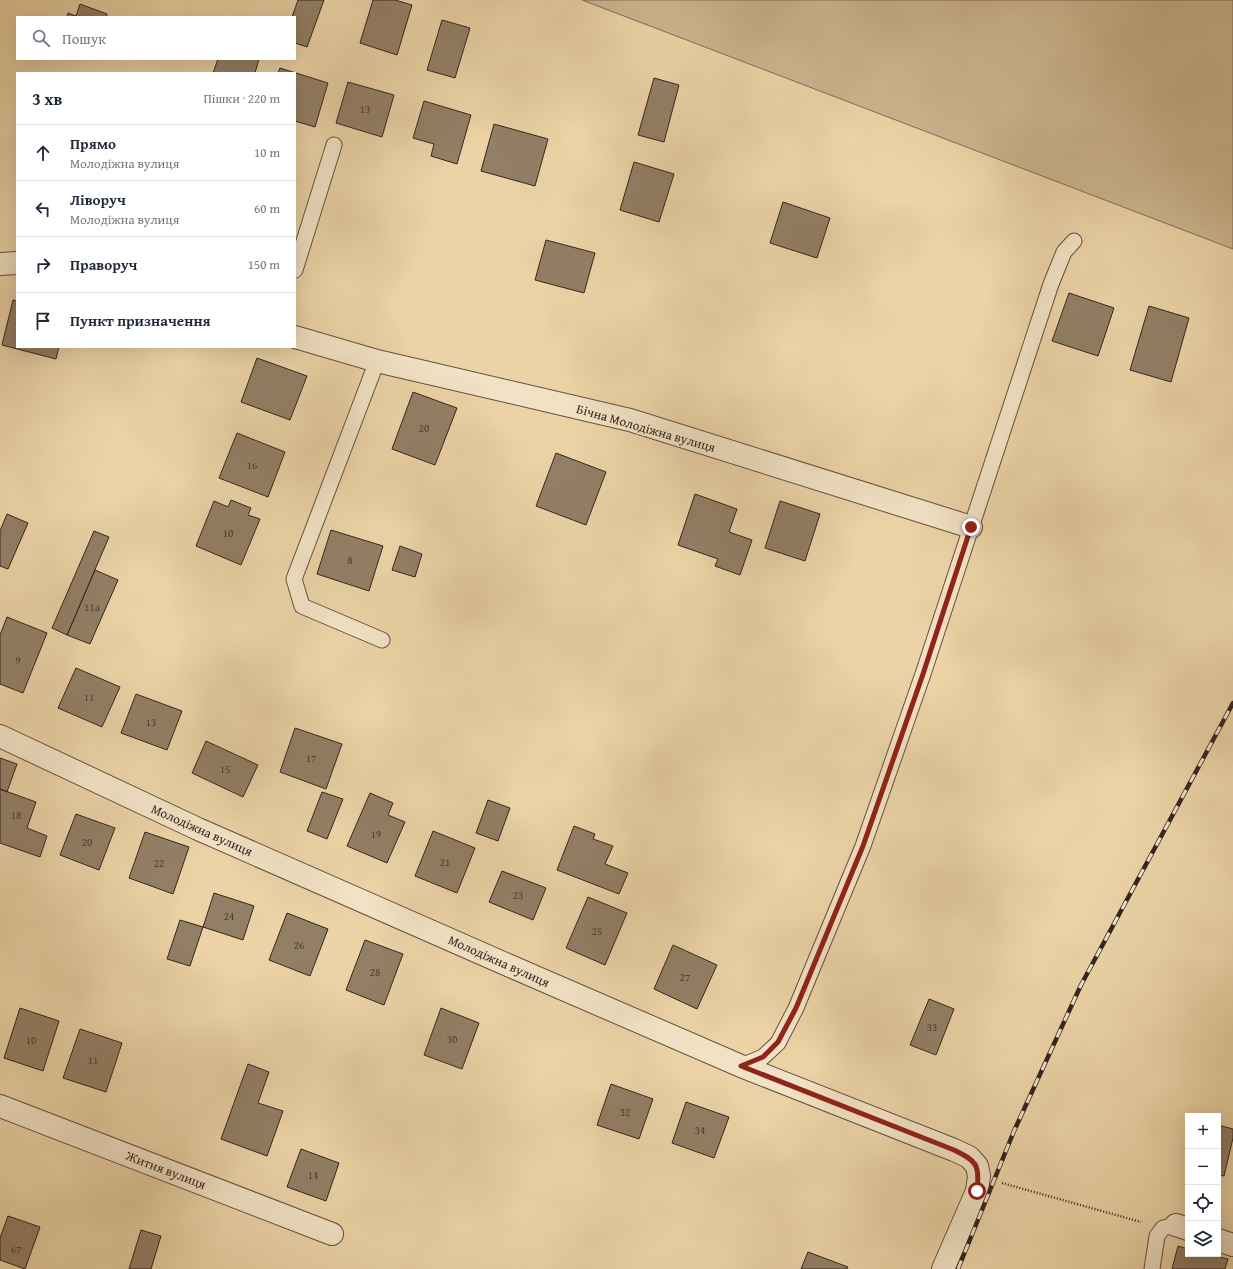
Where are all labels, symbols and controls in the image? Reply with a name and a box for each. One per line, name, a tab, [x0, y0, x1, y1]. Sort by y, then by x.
search box	[16, 16, 296, 60]
icon: search	[30, 27, 52, 49]
text: Пошук	[62, 28, 106, 49]
text: 3 хв	[32, 86, 62, 111]
text: Пішки · 220 m	[203, 89, 280, 108]
house number: 13	[360, 101, 370, 117]
text: Прямо	[70, 133, 116, 154]
icon: ahead	[32, 142, 54, 164]
text: 10 m	[254, 143, 280, 162]
text: Молодіжна вулиця	[70, 154, 179, 173]
text: Ліворуч	[70, 189, 126, 210]
icon: left	[32, 198, 54, 220]
text: 60 m	[254, 199, 280, 218]
text: Молодіжна вулиця	[70, 210, 179, 229]
icon: right	[32, 254, 54, 276]
text: Праворуч	[70, 254, 137, 275]
text: 150 m	[248, 255, 280, 274]
icon: arrive	[32, 310, 54, 332]
text: Пункт призначення	[70, 310, 211, 331]
street label: Бічна Молодіжна вулиця	[574, 399, 718, 457]
house number: 20	[419, 420, 429, 436]
house number: 16	[247, 457, 257, 473]
route end	[962, 518, 980, 536]
house number: 10	[223, 525, 233, 541]
house number: 8	[347, 552, 353, 568]
house number: 11а	[84, 599, 101, 615]
house number: 9	[15, 652, 21, 668]
house number: 11	[84, 689, 94, 705]
house number: 13	[146, 714, 156, 730]
house number: 17	[306, 750, 316, 766]
house number: 15	[220, 761, 230, 777]
street label: Молодіжна вулиця	[148, 799, 256, 861]
house number: 18	[11, 807, 21, 823]
house number: 19	[371, 826, 381, 842]
house number: 20	[82, 834, 92, 850]
house number: 21	[440, 854, 450, 870]
house number: 22	[154, 855, 164, 871]
house number: 23	[513, 887, 523, 903]
house number: 24	[224, 908, 234, 924]
house number: 25	[592, 923, 602, 939]
street label: Молодіжна вулиця	[445, 930, 553, 992]
house number: 26	[294, 937, 304, 953]
house number: 28	[370, 964, 380, 980]
house number: 27	[680, 969, 690, 985]
house number: 33	[927, 1019, 937, 1035]
house number: 30	[447, 1031, 457, 1047]
house number: 10	[26, 1032, 36, 1048]
house number: 11	[88, 1052, 98, 1068]
house number: 32	[620, 1104, 630, 1120]
map controls	[1185, 1113, 1221, 1257]
button: +	[1185, 1113, 1221, 1149]
house number: 34	[695, 1122, 705, 1138]
street label: Житня вулиця	[122, 1146, 209, 1194]
button: −	[1185, 1149, 1221, 1185]
house number: 14	[308, 1167, 318, 1183]
route start	[968, 1182, 986, 1200]
button: locate	[1185, 1185, 1221, 1221]
button: layers	[1185, 1221, 1221, 1257]
house number: 67	[11, 1241, 21, 1257]

